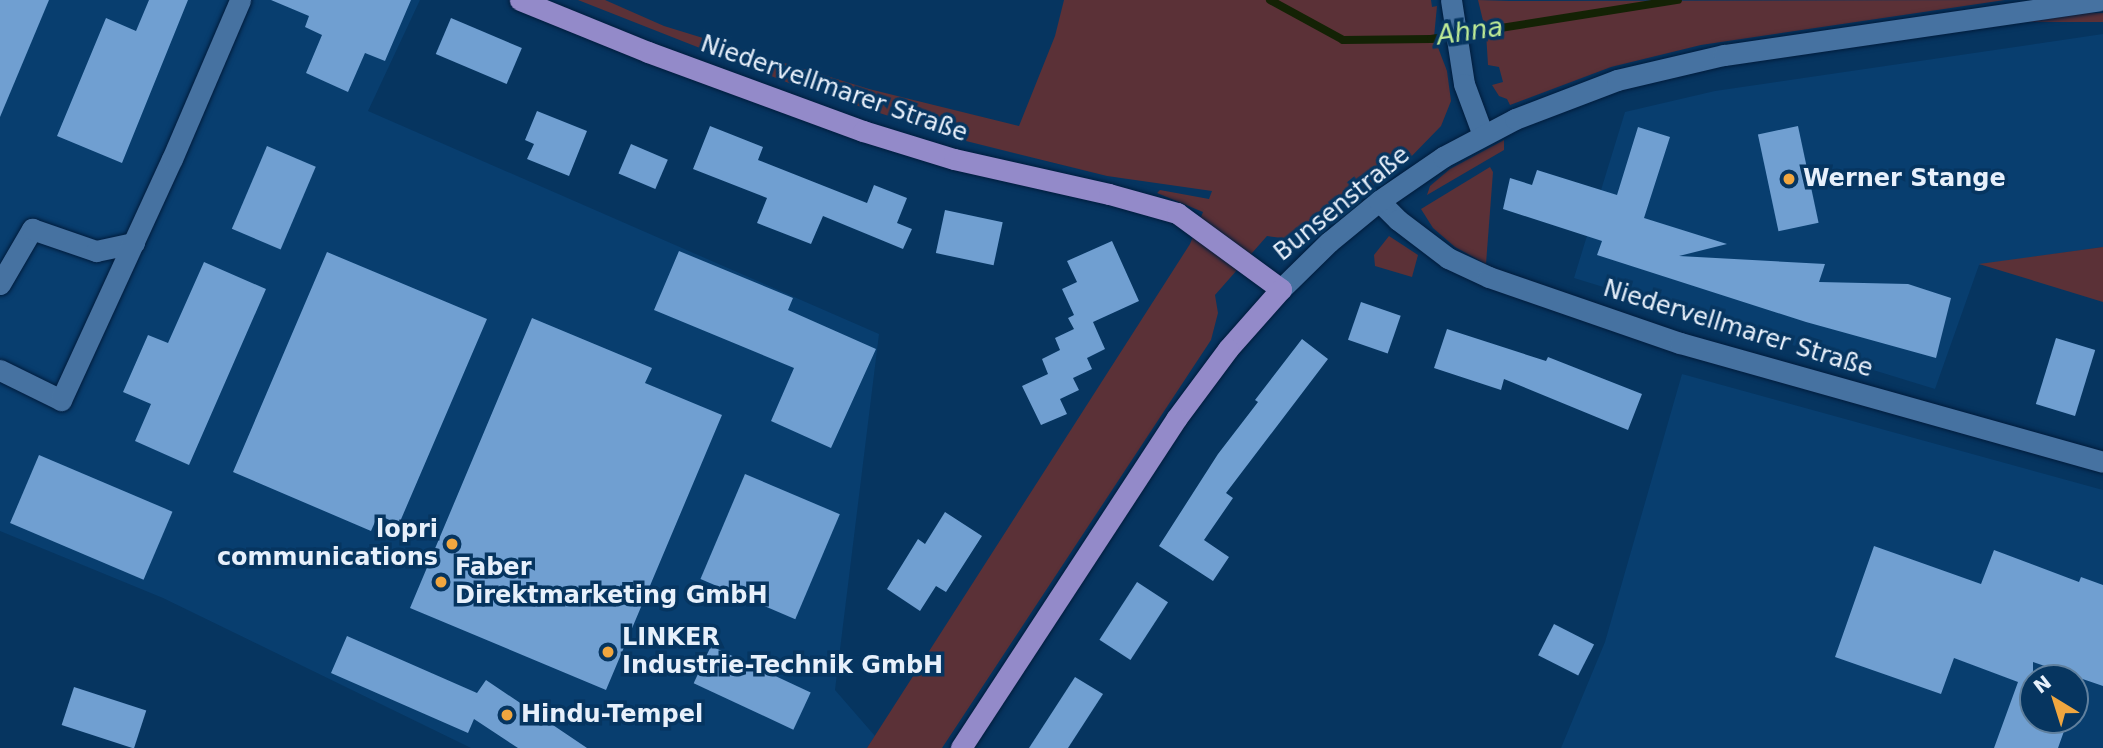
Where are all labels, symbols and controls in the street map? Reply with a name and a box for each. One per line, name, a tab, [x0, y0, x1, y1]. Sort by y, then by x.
water label: Ahna	[1435, 12, 1505, 52]
street label: Niedervellmarer Straße	[697, 30, 971, 148]
street label: Bunsenstraße	[1269, 141, 1415, 267]
place label: Werner Stange	[1803, 165, 2006, 193]
marker: Werner Stange	[1781, 171, 1797, 187]
street label: Niedervellmarer Straße	[1600, 274, 1876, 384]
place label: lopri communications	[217, 516, 438, 572]
marker: lopri communications	[444, 536, 460, 552]
place label: Faber Direktmarketing GmbH	[455, 554, 768, 610]
marker: Faber Direktmarketing GmbH	[433, 574, 449, 590]
place label: LINKER Industrie-Technik GmbH	[622, 624, 943, 680]
marker: LINKER Industrie-Technik GmbH	[600, 644, 616, 660]
north arrow	[2019, 664, 2089, 734]
text: N	[2029, 670, 2055, 698]
place label: Hindu-Tempel	[521, 701, 703, 729]
marker: Hindu-Tempel	[499, 707, 515, 723]

